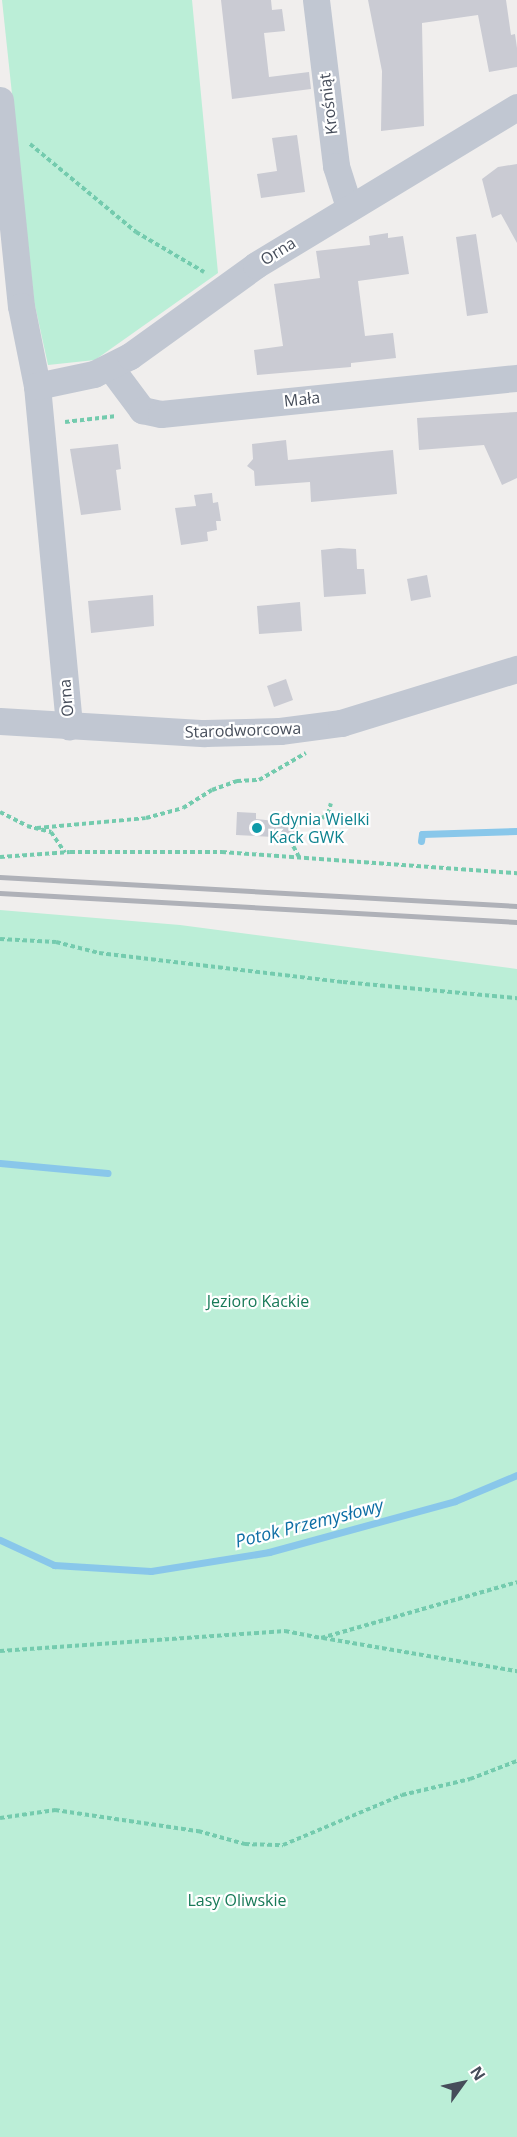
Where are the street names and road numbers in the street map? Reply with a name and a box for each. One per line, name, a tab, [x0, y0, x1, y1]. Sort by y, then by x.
street label: Krośniąt	[315, 72, 341, 136]
street label: Orna	[257, 233, 299, 269]
street label: Mała	[283, 388, 321, 410]
street label: Orna	[55, 678, 77, 718]
street label: Starodworcowa	[184, 718, 302, 742]

